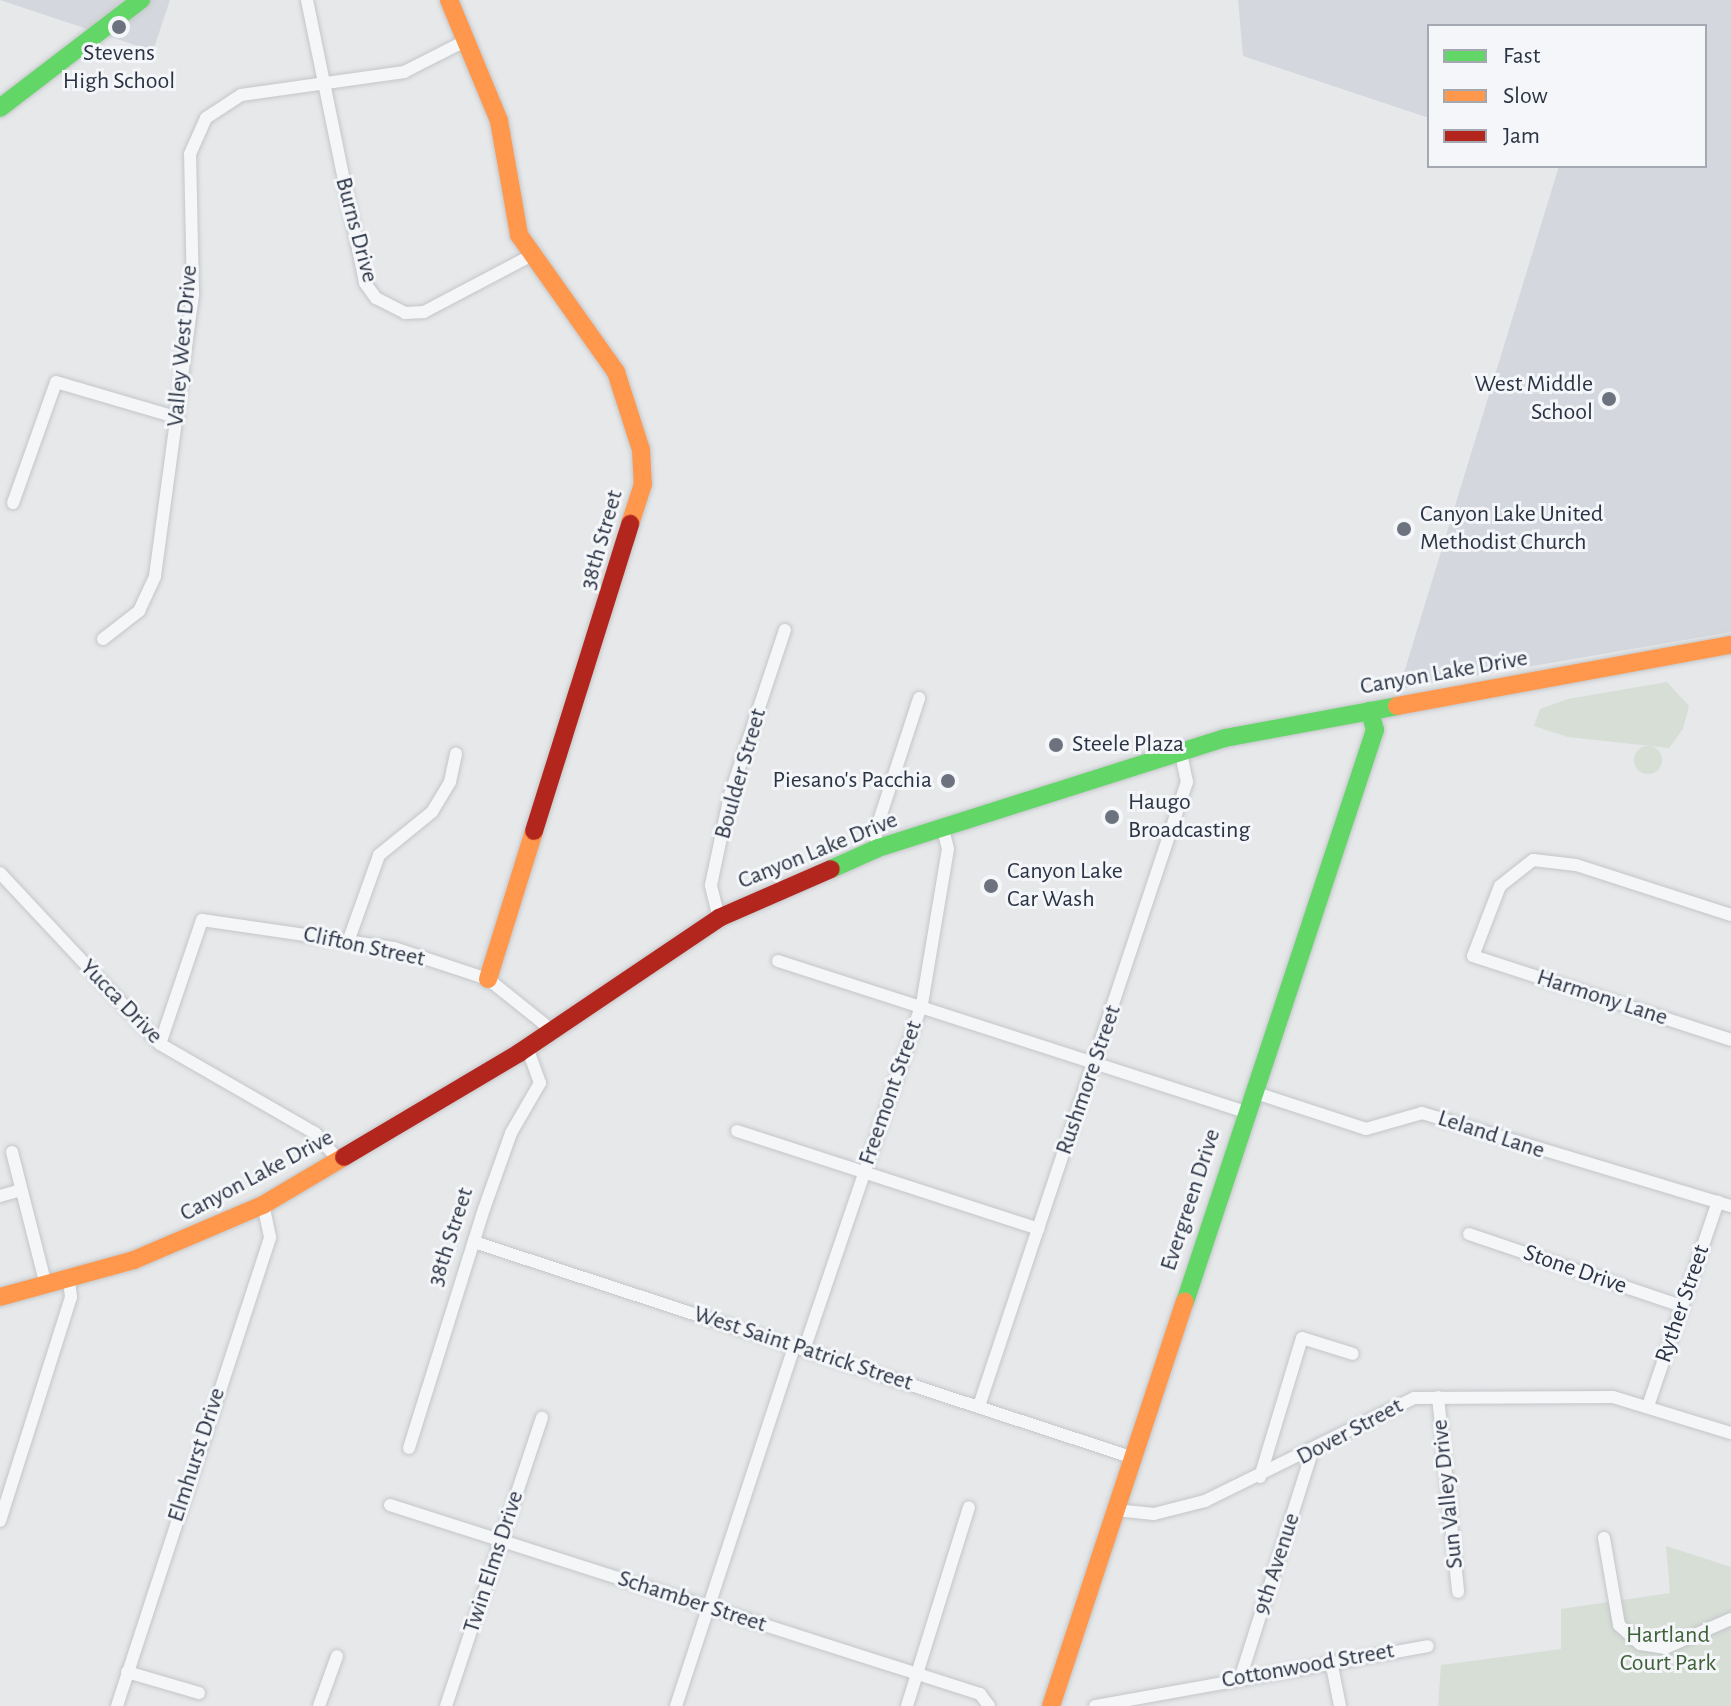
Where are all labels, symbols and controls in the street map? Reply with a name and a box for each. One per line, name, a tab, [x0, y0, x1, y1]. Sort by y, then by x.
marker: Stevens High School	[110, 18, 128, 36]
legend	[1427, 24, 1707, 168]
place label: Stevens High School	[63, 40, 175, 96]
text: Fast	[1503, 44, 1540, 68]
text: Slow	[1503, 84, 1548, 108]
text: Jam	[1503, 124, 1540, 148]
street label: Burns Drive	[328, 174, 384, 286]
street label: Valley West Drive	[162, 264, 204, 428]
place label: West Middle School	[1474, 371, 1593, 427]
marker: West Middle School	[1600, 390, 1618, 408]
street label: 38th Street	[574, 487, 630, 593]
place label: Canyon Lake United Methodist Church	[1420, 501, 1603, 557]
marker: Canyon Lake United Methodist Church	[1395, 520, 1413, 538]
street label: Canyon Lake Drive	[1358, 644, 1530, 702]
street label: Boulder Street	[709, 705, 773, 843]
place label: Steele Plaza	[1072, 731, 1184, 759]
marker: Steele Plaza	[1047, 736, 1065, 754]
place label: Piesano's Pacchia	[772, 767, 932, 795]
marker: Piesano's Pacchia	[939, 772, 957, 790]
place label: Haugo Broadcasting	[1128, 789, 1250, 845]
street label: Canyon Lake Drive	[734, 806, 902, 896]
marker: Haugo Broadcasting	[1103, 808, 1121, 826]
place label: Canyon Lake Car Wash	[1007, 858, 1123, 914]
marker: Canyon Lake Car Wash	[982, 877, 1000, 895]
street label: Clifton Street	[301, 920, 427, 974]
street label: Yucca Drive	[74, 954, 168, 1050]
street label: Harmony Lane	[1533, 963, 1671, 1033]
street label: Rushmore Street	[1050, 1001, 1128, 1159]
street label: Freemont Street	[853, 1017, 929, 1169]
street label: Leland Lane	[1434, 1104, 1548, 1166]
street label: Canyon Lake Drive	[175, 1123, 339, 1229]
street label: Evergreen Drive	[1155, 1126, 1227, 1274]
street label: 38th Street	[422, 1184, 480, 1290]
street label: Stone Drive	[1519, 1239, 1631, 1301]
street label: Ryther Street	[1649, 1241, 1717, 1367]
street label: West Saint Patrick Street	[690, 1300, 916, 1398]
street label: Elmhurst Drive	[162, 1384, 232, 1526]
street label: Dover Street	[1292, 1392, 1408, 1472]
street label: Sun Valley Drive	[1426, 1418, 1470, 1570]
street label: Twin Elms Drive	[457, 1487, 531, 1637]
street label: 9th Avenue	[1247, 1509, 1307, 1619]
street label: Schamber Street	[614, 1564, 770, 1640]
park label: Hartland Court Park	[1620, 1622, 1716, 1678]
street label: Cottonwood Street	[1220, 1637, 1396, 1695]

